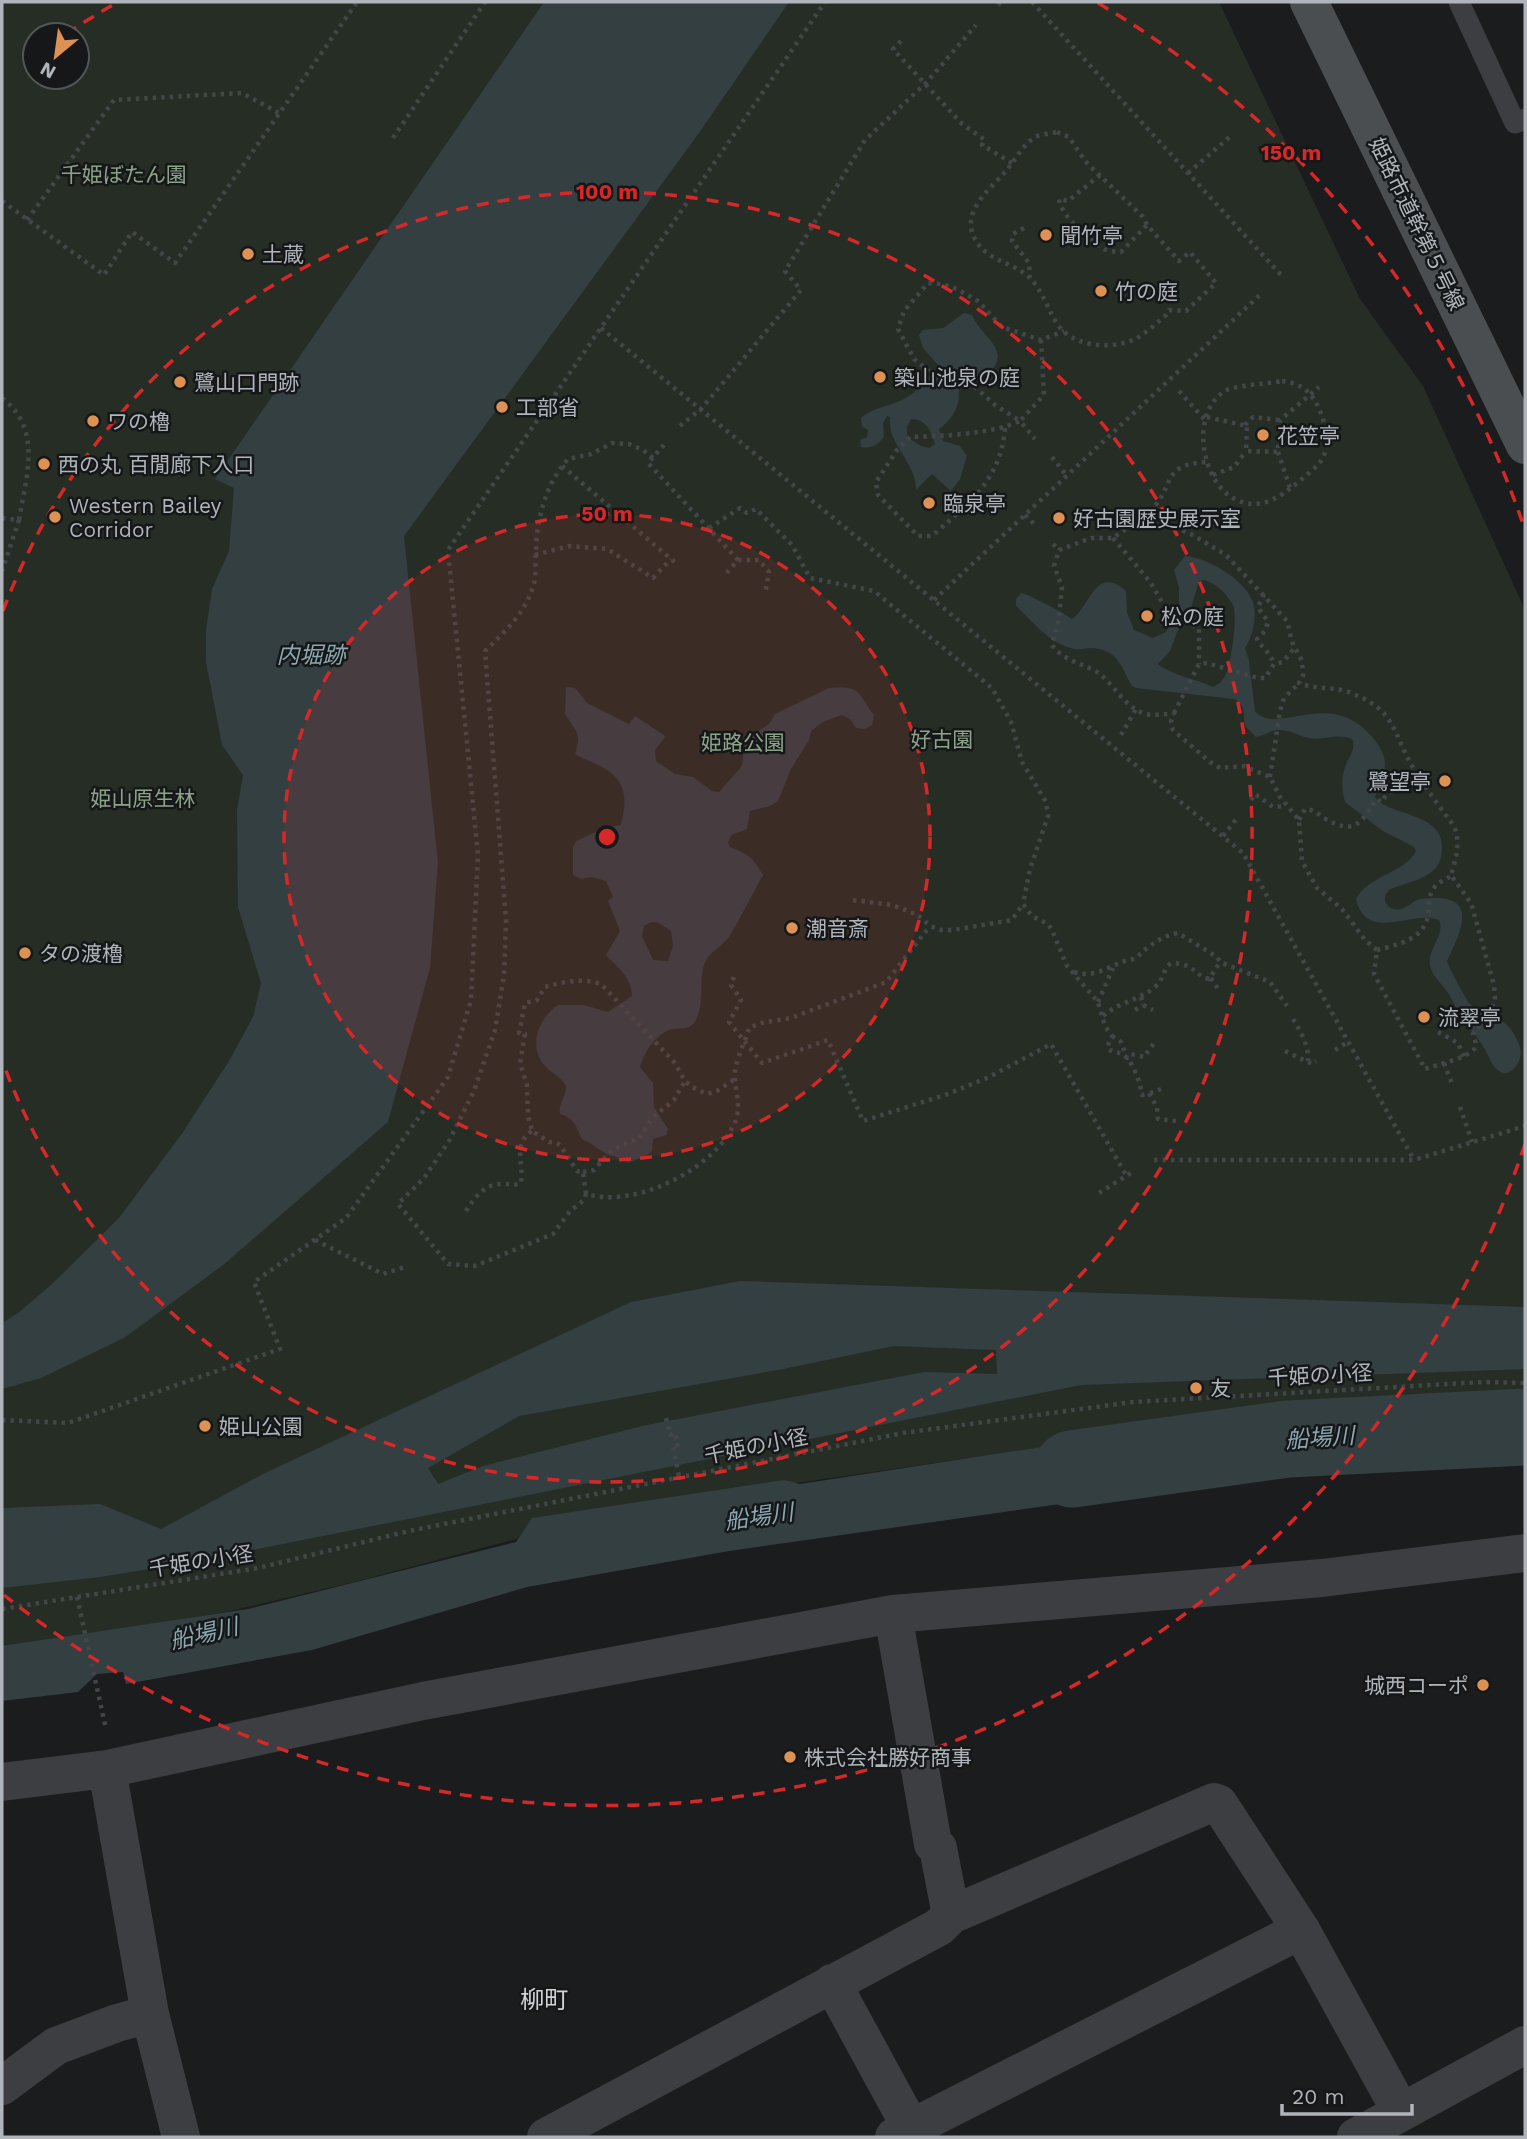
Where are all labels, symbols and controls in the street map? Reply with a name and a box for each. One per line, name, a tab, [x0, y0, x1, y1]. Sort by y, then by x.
north arrow	[21, 21, 91, 91]
text: N	[36, 57, 60, 84]
street label: 姫路市道幹第５号線	[1364, 134, 1470, 314]
text: 150 m	[1261, 140, 1321, 165]
park label: 千姫ぼたん園	[61, 162, 187, 187]
text: 100 m	[576, 179, 638, 204]
place label: 聞竹亭	[1060, 223, 1123, 248]
marker: 聞竹亭	[1038, 227, 1054, 243]
place label: 土蔵	[262, 242, 304, 267]
marker: 土蔵	[240, 246, 256, 262]
place label: 竹の庭	[1115, 279, 1178, 304]
marker: 竹の庭	[1093, 283, 1109, 299]
place label: 築山池泉の庭	[894, 365, 1020, 390]
marker: 築山池泉の庭	[872, 369, 888, 385]
place label: 鷺山口門跡	[194, 370, 299, 395]
marker: 鷺山口門跡	[172, 374, 188, 390]
place label: 工部省	[516, 395, 579, 420]
marker: 工部省	[494, 399, 510, 415]
place label: ワの櫓	[107, 409, 170, 434]
marker: ワの櫓	[85, 413, 101, 429]
place label: 花笠亭	[1277, 423, 1340, 448]
marker: 花笠亭	[1255, 427, 1271, 443]
place label: 西の丸 百閒廊下入口	[58, 452, 254, 477]
marker: 西の丸 百閒廊下入口	[36, 456, 52, 472]
place label: 臨泉亭	[943, 491, 1006, 516]
place label: Western Bailey Corridor	[69, 493, 222, 542]
marker: 臨泉亭	[921, 495, 937, 511]
text: 50 m	[581, 501, 633, 526]
place label: 好古園歴史展示室	[1073, 506, 1241, 531]
marker: Western Bailey Corridor	[47, 509, 63, 525]
marker: 好古園歴史展示室	[1051, 510, 1067, 526]
place label: 松の庭	[1161, 604, 1224, 629]
marker: 松の庭	[1139, 608, 1155, 624]
water label: 内堀跡	[277, 642, 349, 669]
park label: 好古園	[911, 727, 974, 752]
park label: 姫路公園	[701, 730, 785, 755]
place label: 鷺望亭	[1368, 769, 1431, 794]
marker: 鷺望亭	[1437, 773, 1453, 789]
park label: 姫山原生林	[91, 786, 196, 811]
centre of rings	[595, 825, 619, 849]
place label: 潮音斎	[806, 916, 869, 941]
marker: 潮音斎	[784, 920, 800, 936]
place label: タの渡櫓	[39, 941, 123, 966]
marker: タの渡櫓	[17, 945, 33, 961]
place label: 流翠亭	[1438, 1005, 1501, 1030]
marker: 流翠亭	[1416, 1009, 1432, 1025]
street label: 千姫の小径	[1267, 1360, 1373, 1390]
place label: 友	[1210, 1376, 1231, 1401]
marker: 友	[1188, 1380, 1204, 1396]
place label: 姫山公園	[219, 1414, 303, 1439]
marker: 姫山公園	[197, 1418, 213, 1434]
water label: 船場川	[1285, 1422, 1358, 1454]
street label: 千姫の小径	[702, 1424, 810, 1468]
water label: 船場川	[723, 1498, 798, 1535]
street label: 千姫の小径	[147, 1540, 255, 1582]
water label: 船場川	[167, 1612, 244, 1655]
place label: 城西コーポ	[1364, 1673, 1469, 1698]
marker: 城西コーポ	[1475, 1677, 1491, 1693]
place label: 株式会社勝好商事	[804, 1745, 972, 1770]
marker: 株式会社勝好商事	[782, 1749, 798, 1765]
district label: 柳町	[520, 1986, 568, 2014]
scale bar	[1282, 2072, 1412, 2116]
text: 20 m	[1292, 2084, 1344, 2109]

